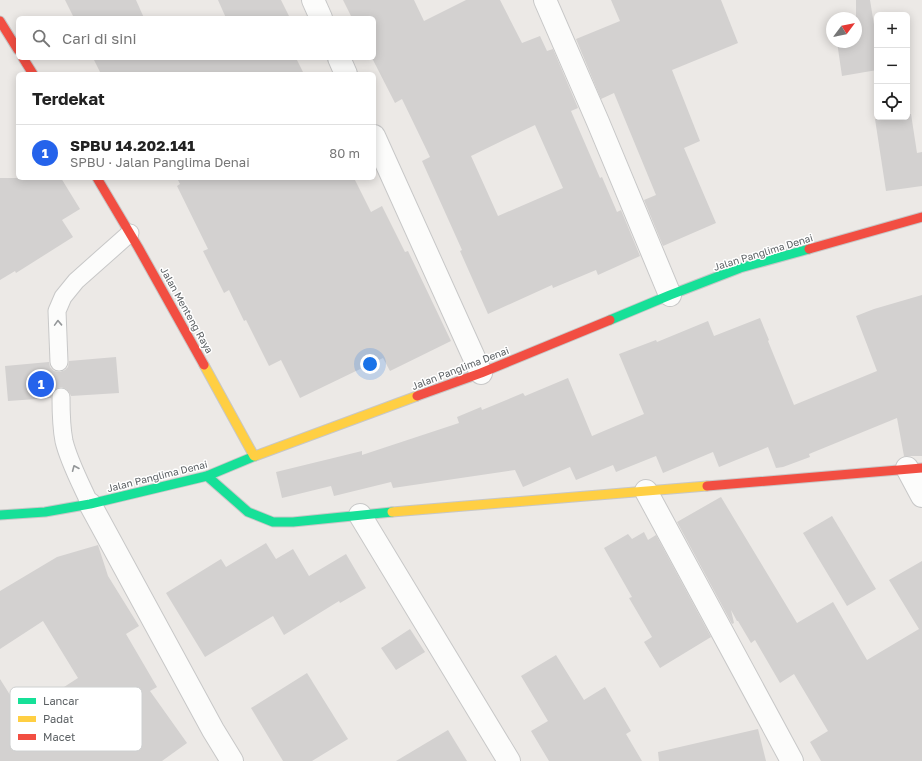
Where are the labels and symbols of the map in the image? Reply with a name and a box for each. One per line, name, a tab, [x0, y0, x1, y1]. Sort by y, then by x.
north arrow	[826, 12, 862, 48]
street label: Jalan Panglima Denai	[712, 231, 814, 273]
street label: Jalan Menteng Raya	[158, 265, 216, 355]
one-way arrow	[53, 320, 62, 326]
street label: Jalan Panglima Denai	[410, 344, 510, 392]
your location	[360, 354, 380, 374]
pin: 1	[28, 369, 54, 399]
street label: Jalan Panglima Denai	[105, 458, 209, 494]
one-way arrow	[71, 465, 79, 472]
legend	[10, 687, 142, 751]
text: Lancar	[43, 694, 80, 707]
text: Padat	[43, 712, 74, 725]
text: Macet	[43, 730, 75, 743]

